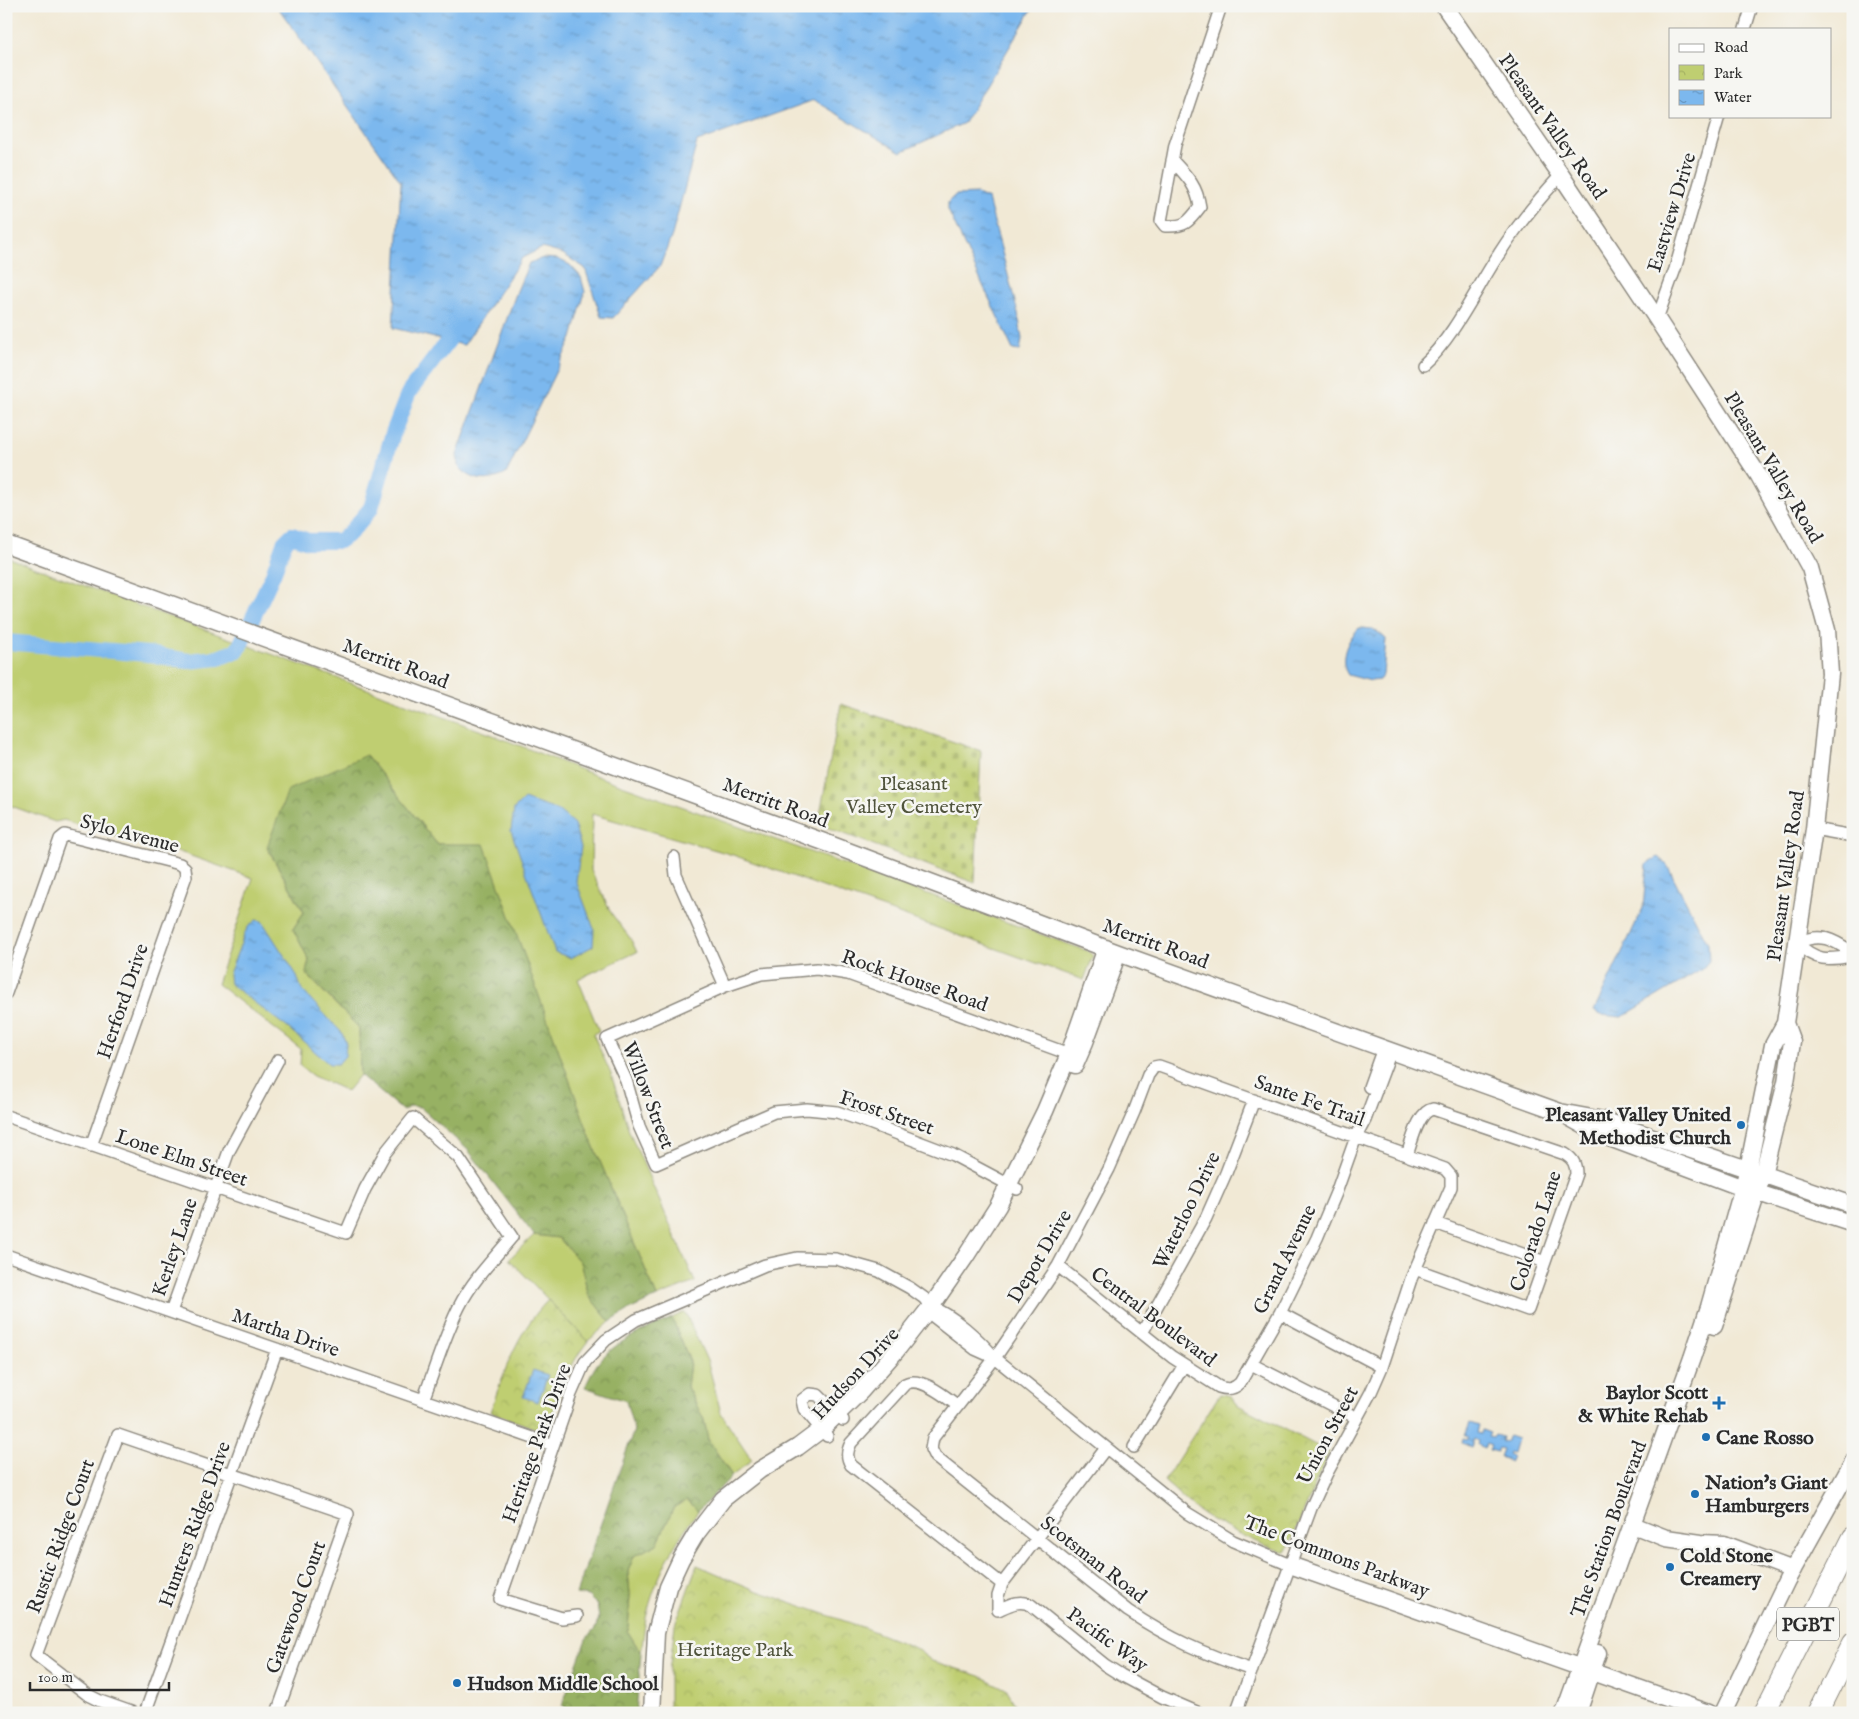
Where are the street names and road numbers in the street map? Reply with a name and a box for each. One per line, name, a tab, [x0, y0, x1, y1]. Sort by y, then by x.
street label: Pleasant Valley Road	[1492, 49, 1612, 205]
street label: Eastview Drive	[1642, 150, 1702, 275]
street label: Pleasant Valley Road	[1718, 388, 1828, 548]
street label: Merritt Road	[339, 634, 452, 695]
street label: Merritt Road	[719, 773, 832, 834]
street label: Pleasant Valley Road	[1762, 789, 1811, 963]
street label: Sylo Avenue	[77, 809, 182, 860]
street label: Merritt Road	[1099, 914, 1212, 975]
street label: Herford Drive	[92, 941, 155, 1062]
street label: Rock House Road	[838, 945, 991, 1018]
street label: Willow Street	[616, 1038, 680, 1153]
street label: Sante Fe Trail	[1251, 1070, 1369, 1133]
street label: Frost Street	[836, 1086, 937, 1141]
street label: Lone Elm Street	[112, 1124, 251, 1193]
street label: Waterloo Drive	[1148, 1148, 1227, 1274]
street label: Colorado Lane	[1505, 1168, 1568, 1295]
street label: Kerley Lane	[147, 1195, 204, 1300]
street label: Grand Avenue	[1248, 1201, 1323, 1318]
street label: Depot Drive	[1003, 1205, 1078, 1308]
street label: Central Boulevard	[1085, 1262, 1221, 1373]
street label: Martha Drive	[229, 1303, 342, 1363]
street label: Hudson Drive	[807, 1323, 905, 1425]
street label: Heritage Park Drive	[497, 1360, 578, 1527]
street label: Union Street	[1292, 1382, 1365, 1489]
street label: The Station Boulevard	[1566, 1437, 1653, 1622]
street label: Hunters Ridge Drive	[154, 1438, 237, 1611]
street label: Rustic Ridge Court	[22, 1456, 101, 1617]
street label: The Commons Parkway	[1240, 1510, 1433, 1604]
street label: Scotsman Road	[1035, 1511, 1151, 1610]
street label: Gatewood Court	[261, 1537, 332, 1677]
street label: Pacific Way	[1061, 1602, 1153, 1678]
road number: PGBT	[1777, 1608, 1839, 1640]

